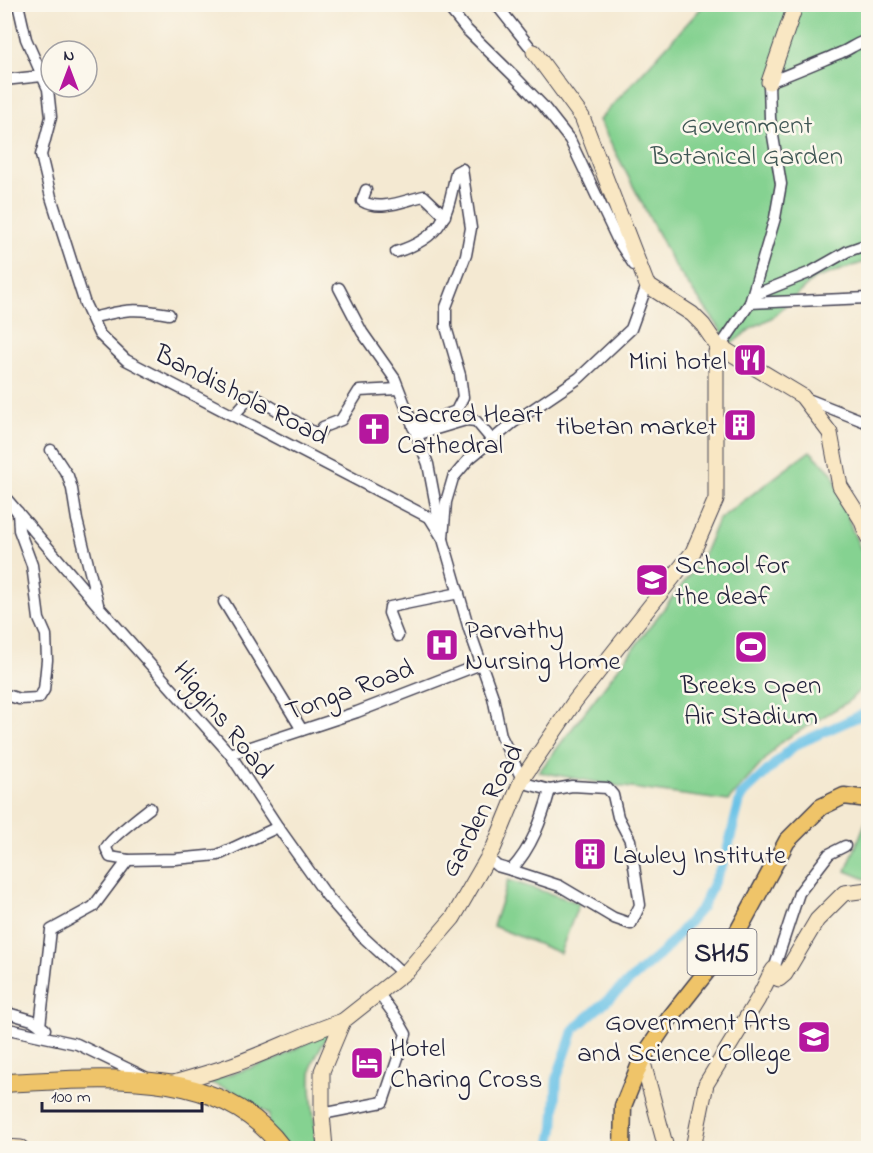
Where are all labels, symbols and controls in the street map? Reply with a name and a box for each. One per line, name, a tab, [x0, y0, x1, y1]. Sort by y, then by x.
north arrow	[39, 39, 99, 99]
text: N	[64, 44, 75, 68]
park label: Government Botanical Garden	[650, 107, 843, 177]
street label: Bandishola Road	[146, 335, 335, 457]
restaurant icon: Mini hotel	[732, 342, 768, 378]
place label: Mini hotel	[628, 343, 727, 382]
place label: Sacred Heart Cathedral	[397, 396, 543, 466]
building icon: tibetan market	[722, 407, 758, 443]
place label: tibetan market	[556, 408, 717, 447]
church icon: Sacred Heart Cathedral	[356, 411, 392, 447]
place label: School for the deaf	[675, 547, 790, 617]
school or university icon: School for the deaf	[634, 562, 670, 598]
place label: Parvathy Nursing Home	[465, 612, 621, 682]
hospital icon: Parvathy Nursing Home	[424, 627, 460, 663]
sports icon: Breeks Open Air Stadium	[733, 629, 769, 665]
street label: Tonga Road	[280, 650, 419, 733]
street label: Higgins Road	[162, 653, 282, 788]
place label: Breeks Open Air Stadium	[680, 667, 821, 737]
street label: Garden Road	[432, 738, 535, 885]
building icon: Lawley Institute	[572, 836, 608, 872]
place label: Lawley Institute	[613, 837, 787, 876]
road number: SH15	[688, 929, 756, 975]
place label: Government Arts and Science College	[577, 1004, 792, 1074]
school or university icon: Government Arts and Science College	[796, 1019, 832, 1055]
place label: Hotel Charing Cross	[390, 1030, 542, 1100]
hotel icon: Hotel Charing Cross	[349, 1045, 385, 1081]
scale bar	[42, 1075, 202, 1113]
text: 100 m	[51, 1085, 91, 1111]

